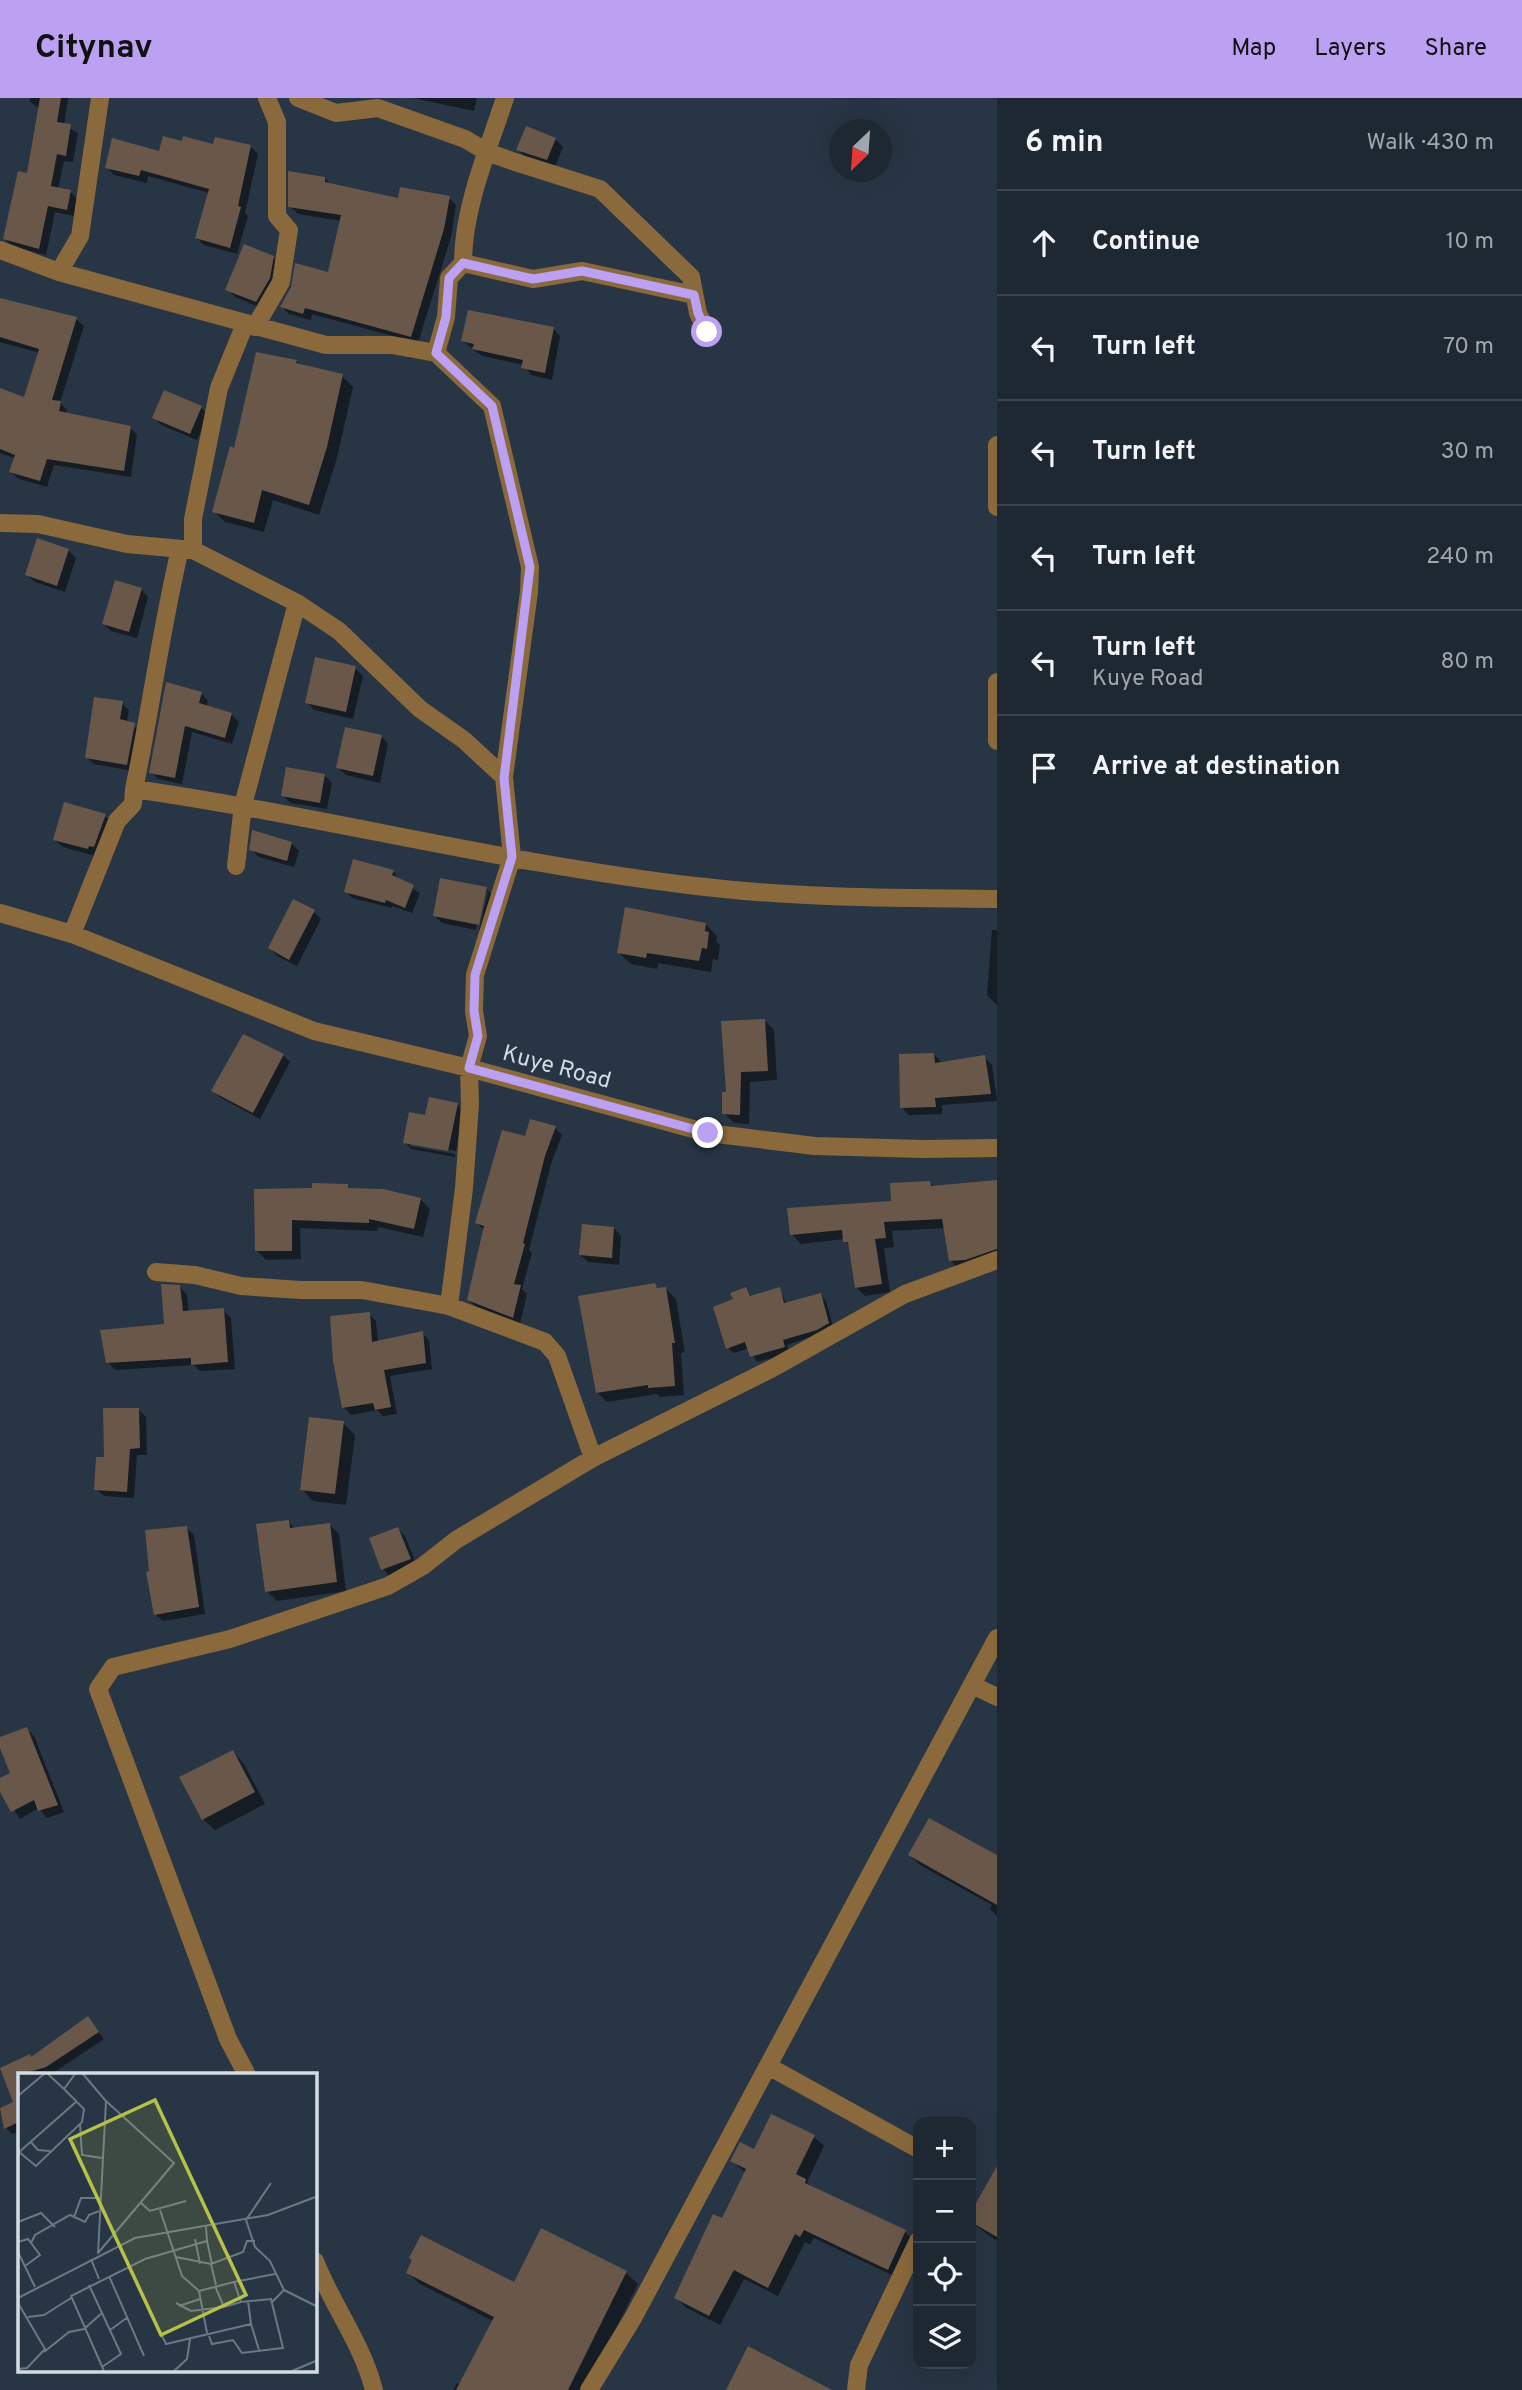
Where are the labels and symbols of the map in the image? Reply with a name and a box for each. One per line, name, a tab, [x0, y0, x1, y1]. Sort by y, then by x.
north arrow	[829, 119, 892, 182]
route start	[691, 316, 722, 347]
street label: Kuye Road	[499, 1040, 614, 1097]
route end	[692, 1117, 723, 1148]
inset map	[18, 2073, 317, 2372]

